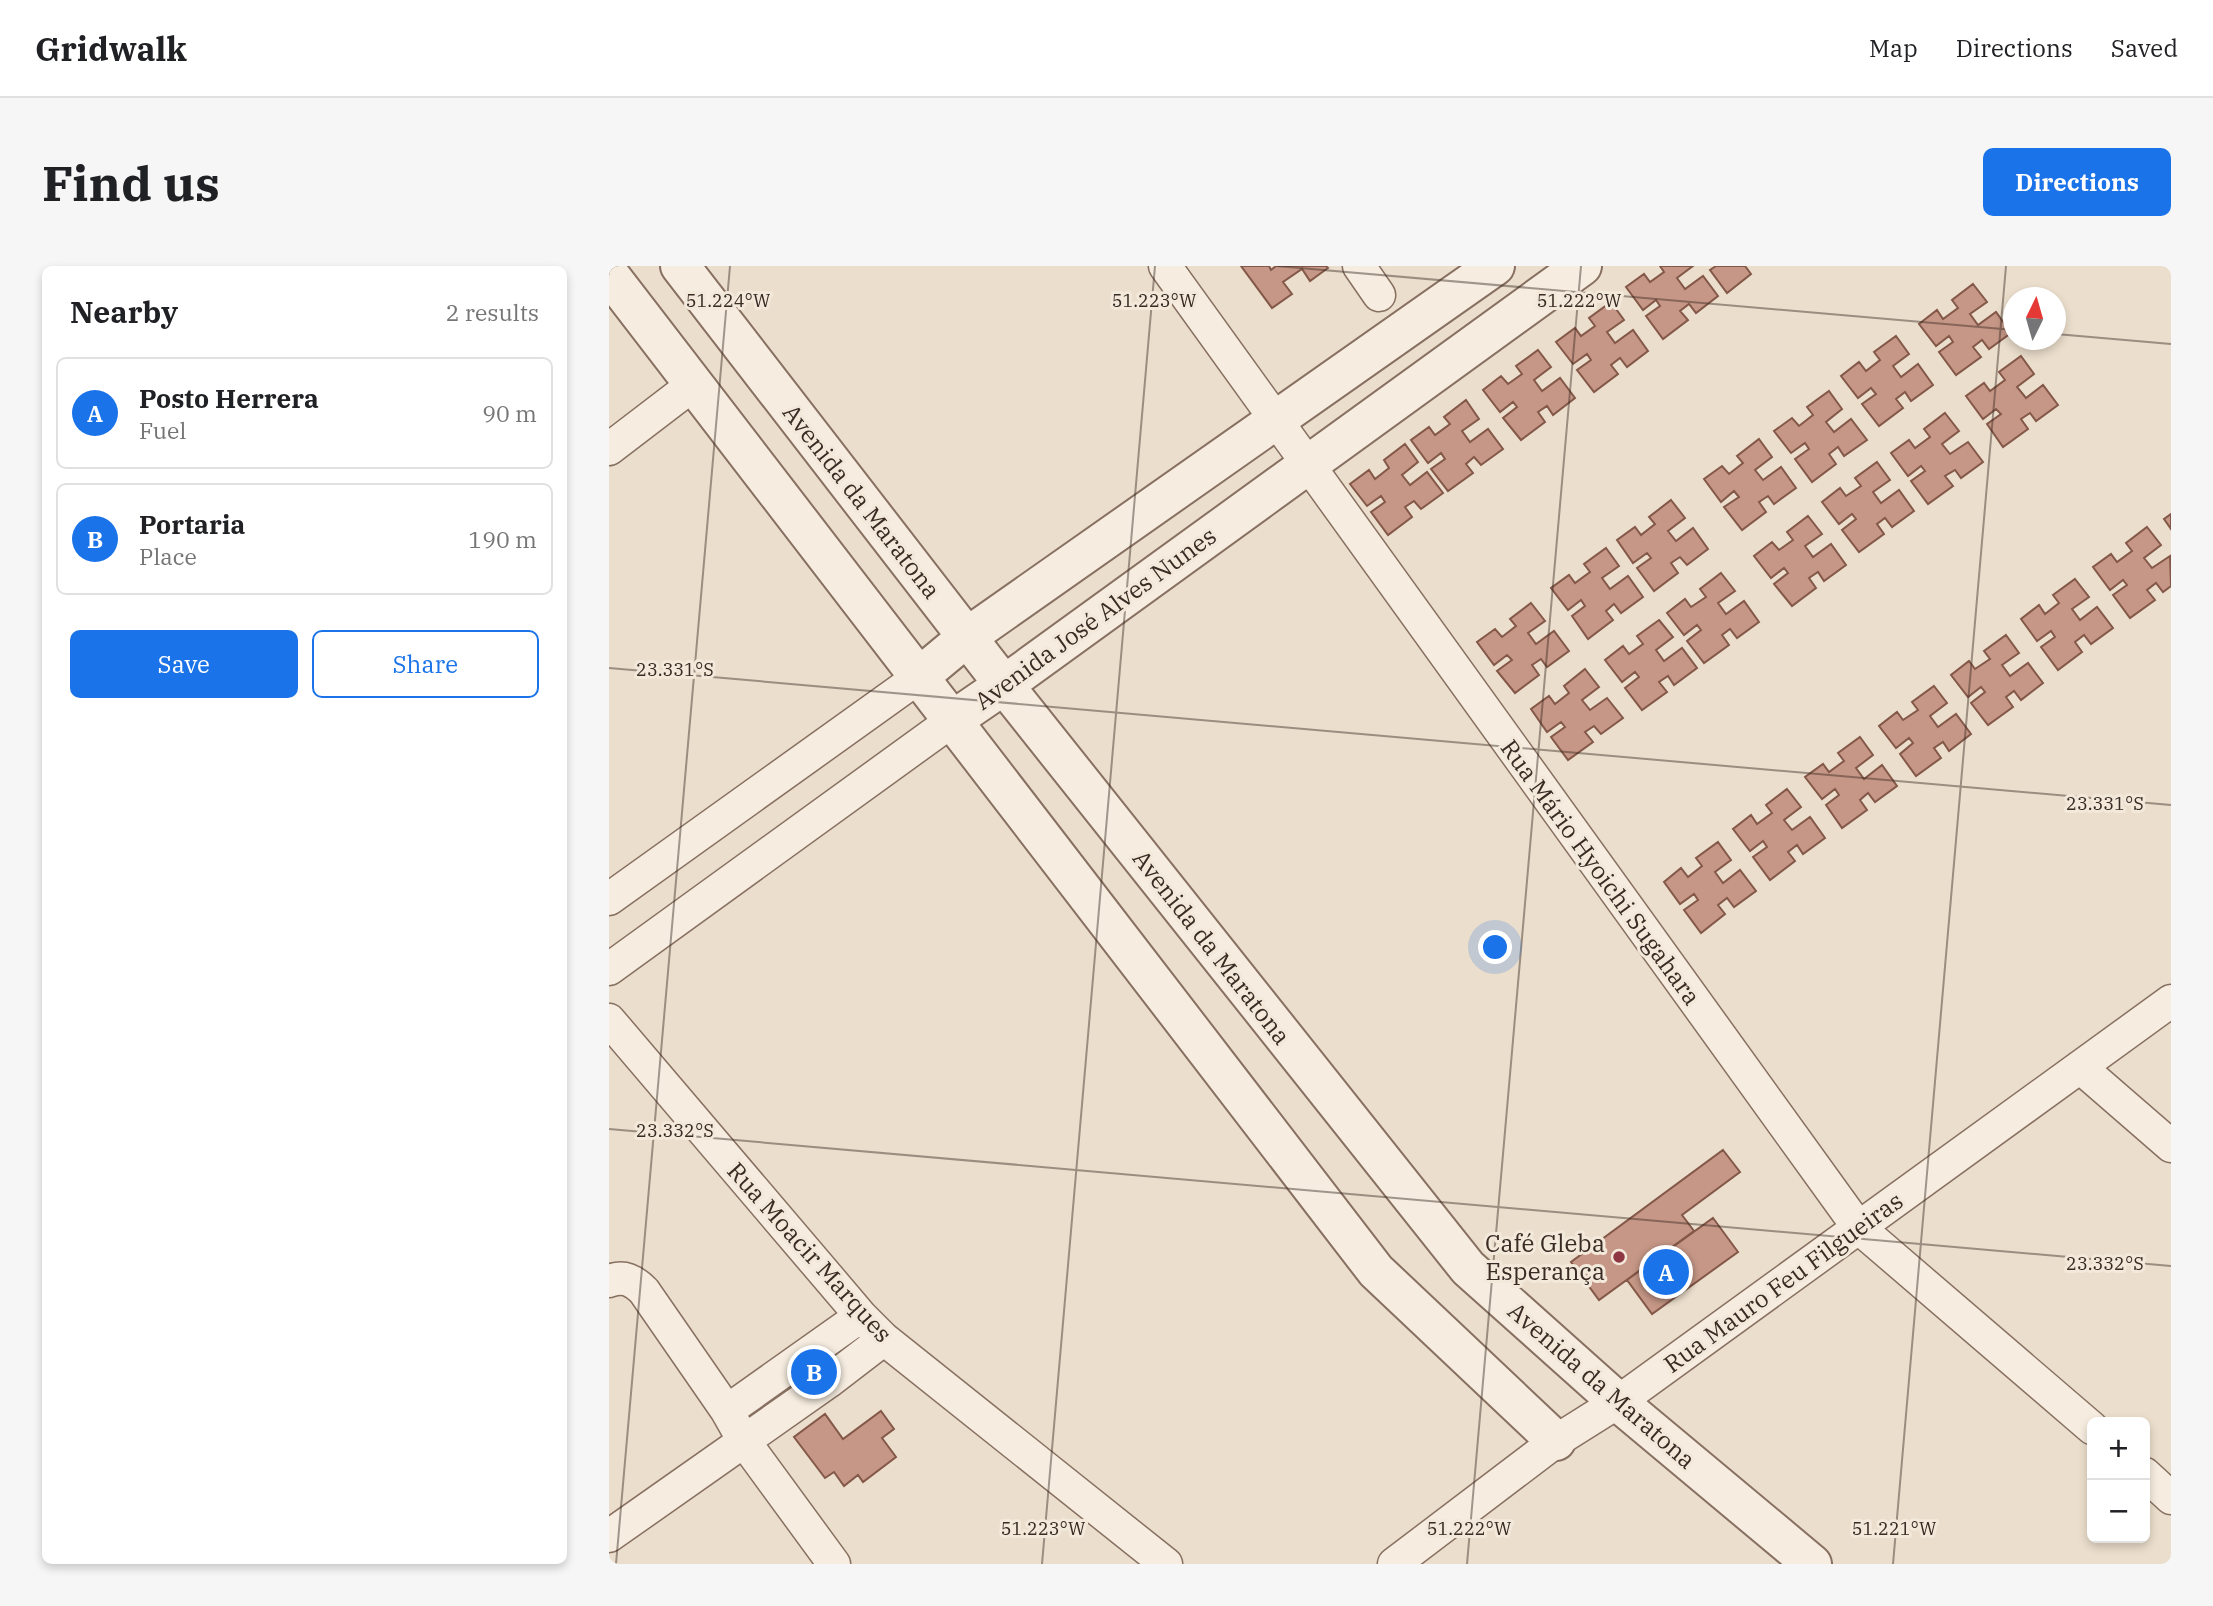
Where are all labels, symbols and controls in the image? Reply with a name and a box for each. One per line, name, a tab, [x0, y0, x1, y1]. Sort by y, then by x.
text: Gridwalk	[35, 27, 187, 70]
text: Map	[1869, 32, 1918, 64]
text: Directions	[1956, 32, 2073, 64]
text: Saved	[2111, 32, 2178, 64]
button: Directions	[1983, 148, 2171, 216]
text: Find us	[42, 151, 220, 214]
north arrow	[2003, 287, 2066, 350]
text: 51.224°W	[686, 289, 771, 312]
text: 51.223°W	[1112, 289, 1197, 312]
text: 51.222°W	[1537, 289, 1622, 312]
text: Nearby	[70, 292, 178, 331]
text: 2 results	[446, 297, 539, 327]
text: Posto Herrera	[139, 381, 319, 415]
street label: Avenida da Maratona	[776, 397, 948, 605]
text: A	[87, 398, 103, 428]
text: 90 m	[482, 398, 537, 428]
text: Fuel	[139, 415, 186, 445]
text: Portaria	[139, 507, 245, 541]
street label: Avenida José Alves Nunes	[968, 519, 1222, 717]
text: B	[87, 524, 103, 554]
text: 190 m	[468, 524, 537, 554]
text: Place	[139, 541, 197, 571]
button: Save	[70, 630, 298, 698]
button: Share	[312, 630, 539, 698]
text: 23.331°S	[636, 658, 714, 681]
street label: Rua Mário Hyoichi Sugahara	[1494, 733, 1708, 1011]
text: 23.331°S	[2066, 792, 2144, 815]
street label: Avenida da Maratona	[1126, 843, 1298, 1051]
your location	[1478, 930, 1512, 964]
text: 23.332°S	[636, 1119, 714, 1142]
street label: Rua Moacir Marques	[721, 1155, 899, 1349]
street label: Rua Mauro Feu Filgueiras	[1657, 1184, 1909, 1380]
place label: Café Gleba Esperança	[1485, 1227, 1605, 1287]
pin: A	[1643, 1246, 1689, 1298]
marker: Café Gleba Esperança	[1611, 1249, 1627, 1265]
text: 23.332°S	[2066, 1252, 2144, 1275]
street label: Avenida da Maratona	[1501, 1295, 1703, 1475]
pin: B	[791, 1346, 837, 1398]
map controls	[2087, 1417, 2150, 1543]
button: +	[2087, 1417, 2150, 1480]
button: −	[2087, 1480, 2150, 1543]
text: 51.223°W	[1001, 1517, 1086, 1540]
text: 51.222°W	[1427, 1517, 1512, 1540]
text: 51.221°W	[1852, 1517, 1937, 1540]

